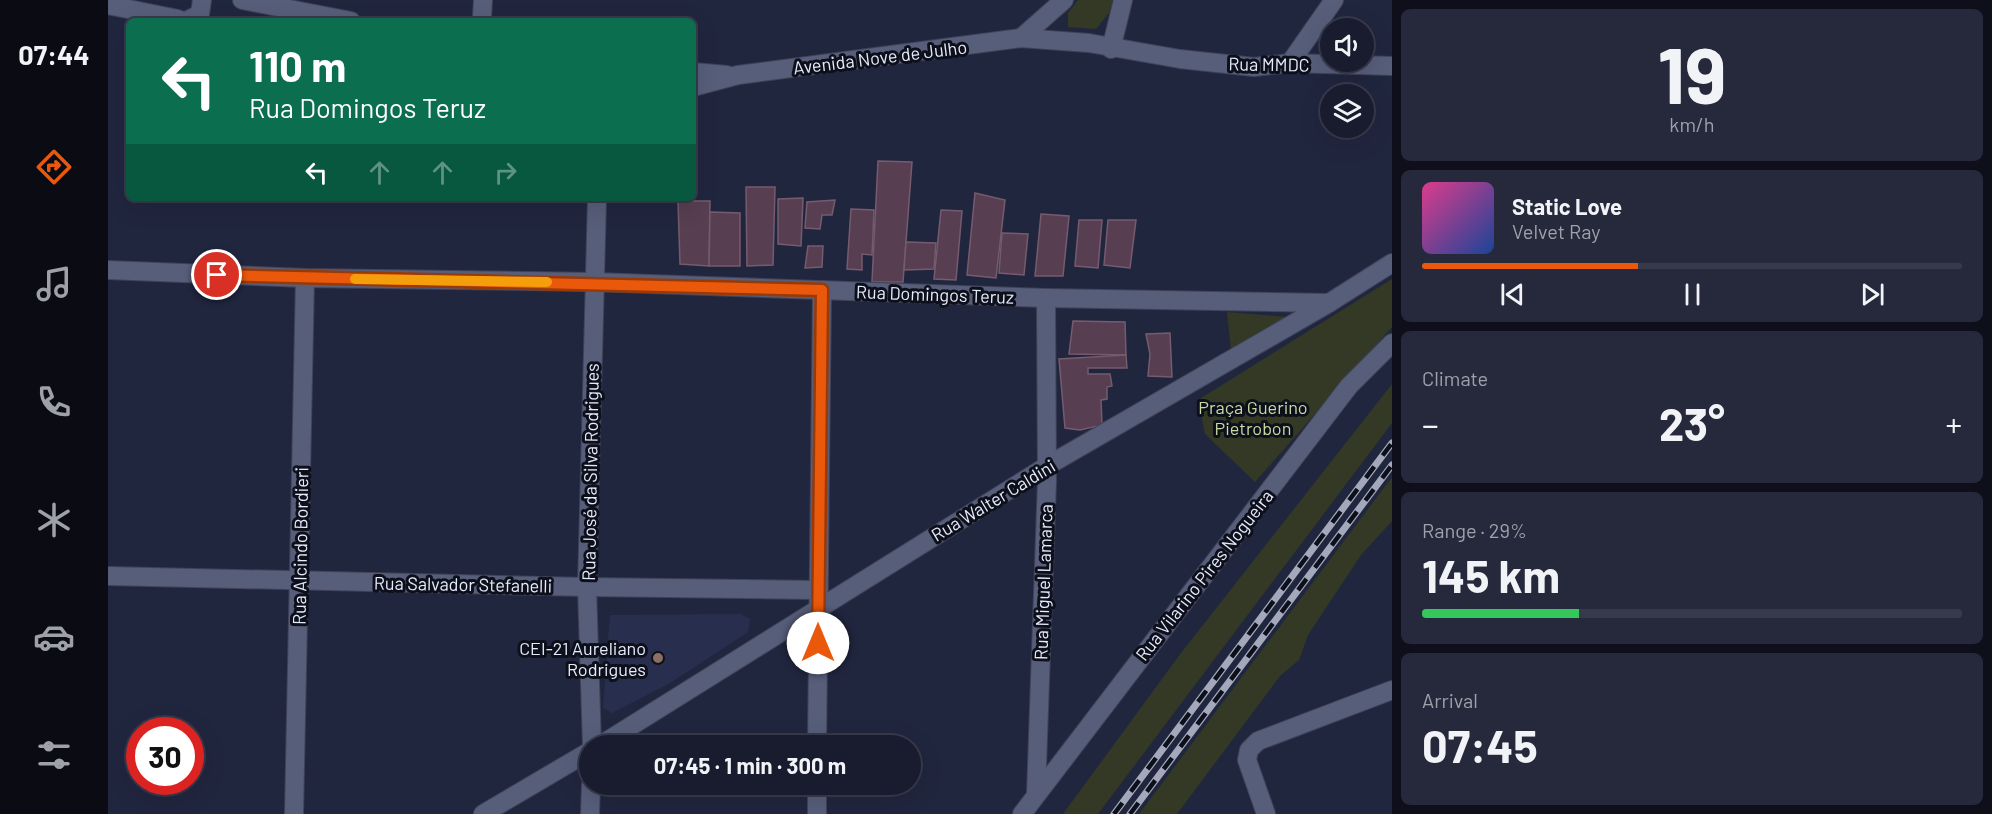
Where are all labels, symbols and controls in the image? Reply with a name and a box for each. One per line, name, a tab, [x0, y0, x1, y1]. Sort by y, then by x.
map controls	[1320, 18, 1374, 138]
button: sound	[1320, 18, 1374, 72]
text: 19	[1657, 26, 1727, 120]
street label: Avenida Nove de Julho	[792, 35, 968, 79]
text: 07:44	[18, 38, 90, 70]
text: 110 m	[249, 40, 346, 90]
icon: left	[150, 42, 228, 120]
street label: Rua MMDC	[1228, 52, 1310, 76]
button: layers	[1320, 84, 1374, 138]
text: Rua Domingos Teruz	[249, 91, 486, 123]
text: km/h	[1669, 112, 1715, 136]
icon: directions	[33, 146, 75, 188]
icon: left	[300, 156, 333, 189]
icon: ahead	[363, 156, 396, 189]
icon: ahead	[426, 156, 459, 189]
icon: right	[489, 156, 522, 189]
text: Static Love	[1512, 193, 1622, 219]
text: Velvet Ray	[1512, 219, 1601, 243]
pin	[191, 249, 242, 300]
icon: arrive	[200, 258, 233, 291]
icon: music	[33, 263, 75, 305]
icon: previous	[1496, 278, 1529, 311]
icon: pause	[1676, 278, 1709, 311]
icon: next	[1856, 278, 1889, 311]
street label: Rua Domingos Teruz	[856, 280, 1014, 308]
street label: Rua José da Silva Rodrigues	[577, 363, 603, 581]
text: Climate	[1422, 366, 1488, 390]
icon: phone	[33, 381, 75, 423]
park label: Praça Guerino Pietrobon	[1198, 396, 1308, 439]
text: 23°	[1659, 396, 1725, 450]
text: −	[1422, 404, 1439, 444]
text: +	[1945, 404, 1962, 444]
street label: Rua Walter Caldini	[927, 454, 1059, 546]
street label: Rua Alcindo Bordieri	[288, 467, 312, 625]
street label: Rua Vilarino Pires Nogueira	[1130, 485, 1278, 665]
icon: climate	[33, 499, 75, 541]
street label: Rua Miguel Lamarca	[1029, 504, 1057, 660]
text: Range · 29%	[1422, 518, 1527, 542]
text: 145 km	[1422, 548, 1560, 602]
street label: Rua Salvador Stefanelli	[374, 571, 552, 597]
position arrow	[786, 611, 850, 675]
icon: car	[33, 616, 75, 658]
place label: CEI-21 Aureliano Rodrigues	[519, 637, 646, 680]
marker: CEI-21 Aureliano Rodrigues	[651, 651, 665, 665]
text: Arrival	[1422, 688, 1478, 712]
speed limit sign: 30	[126, 717, 204, 795]
text: 07:45	[1422, 718, 1538, 772]
icon: filters	[33, 734, 75, 776]
text: 07:45 · 1 min · 300 m	[654, 752, 846, 778]

